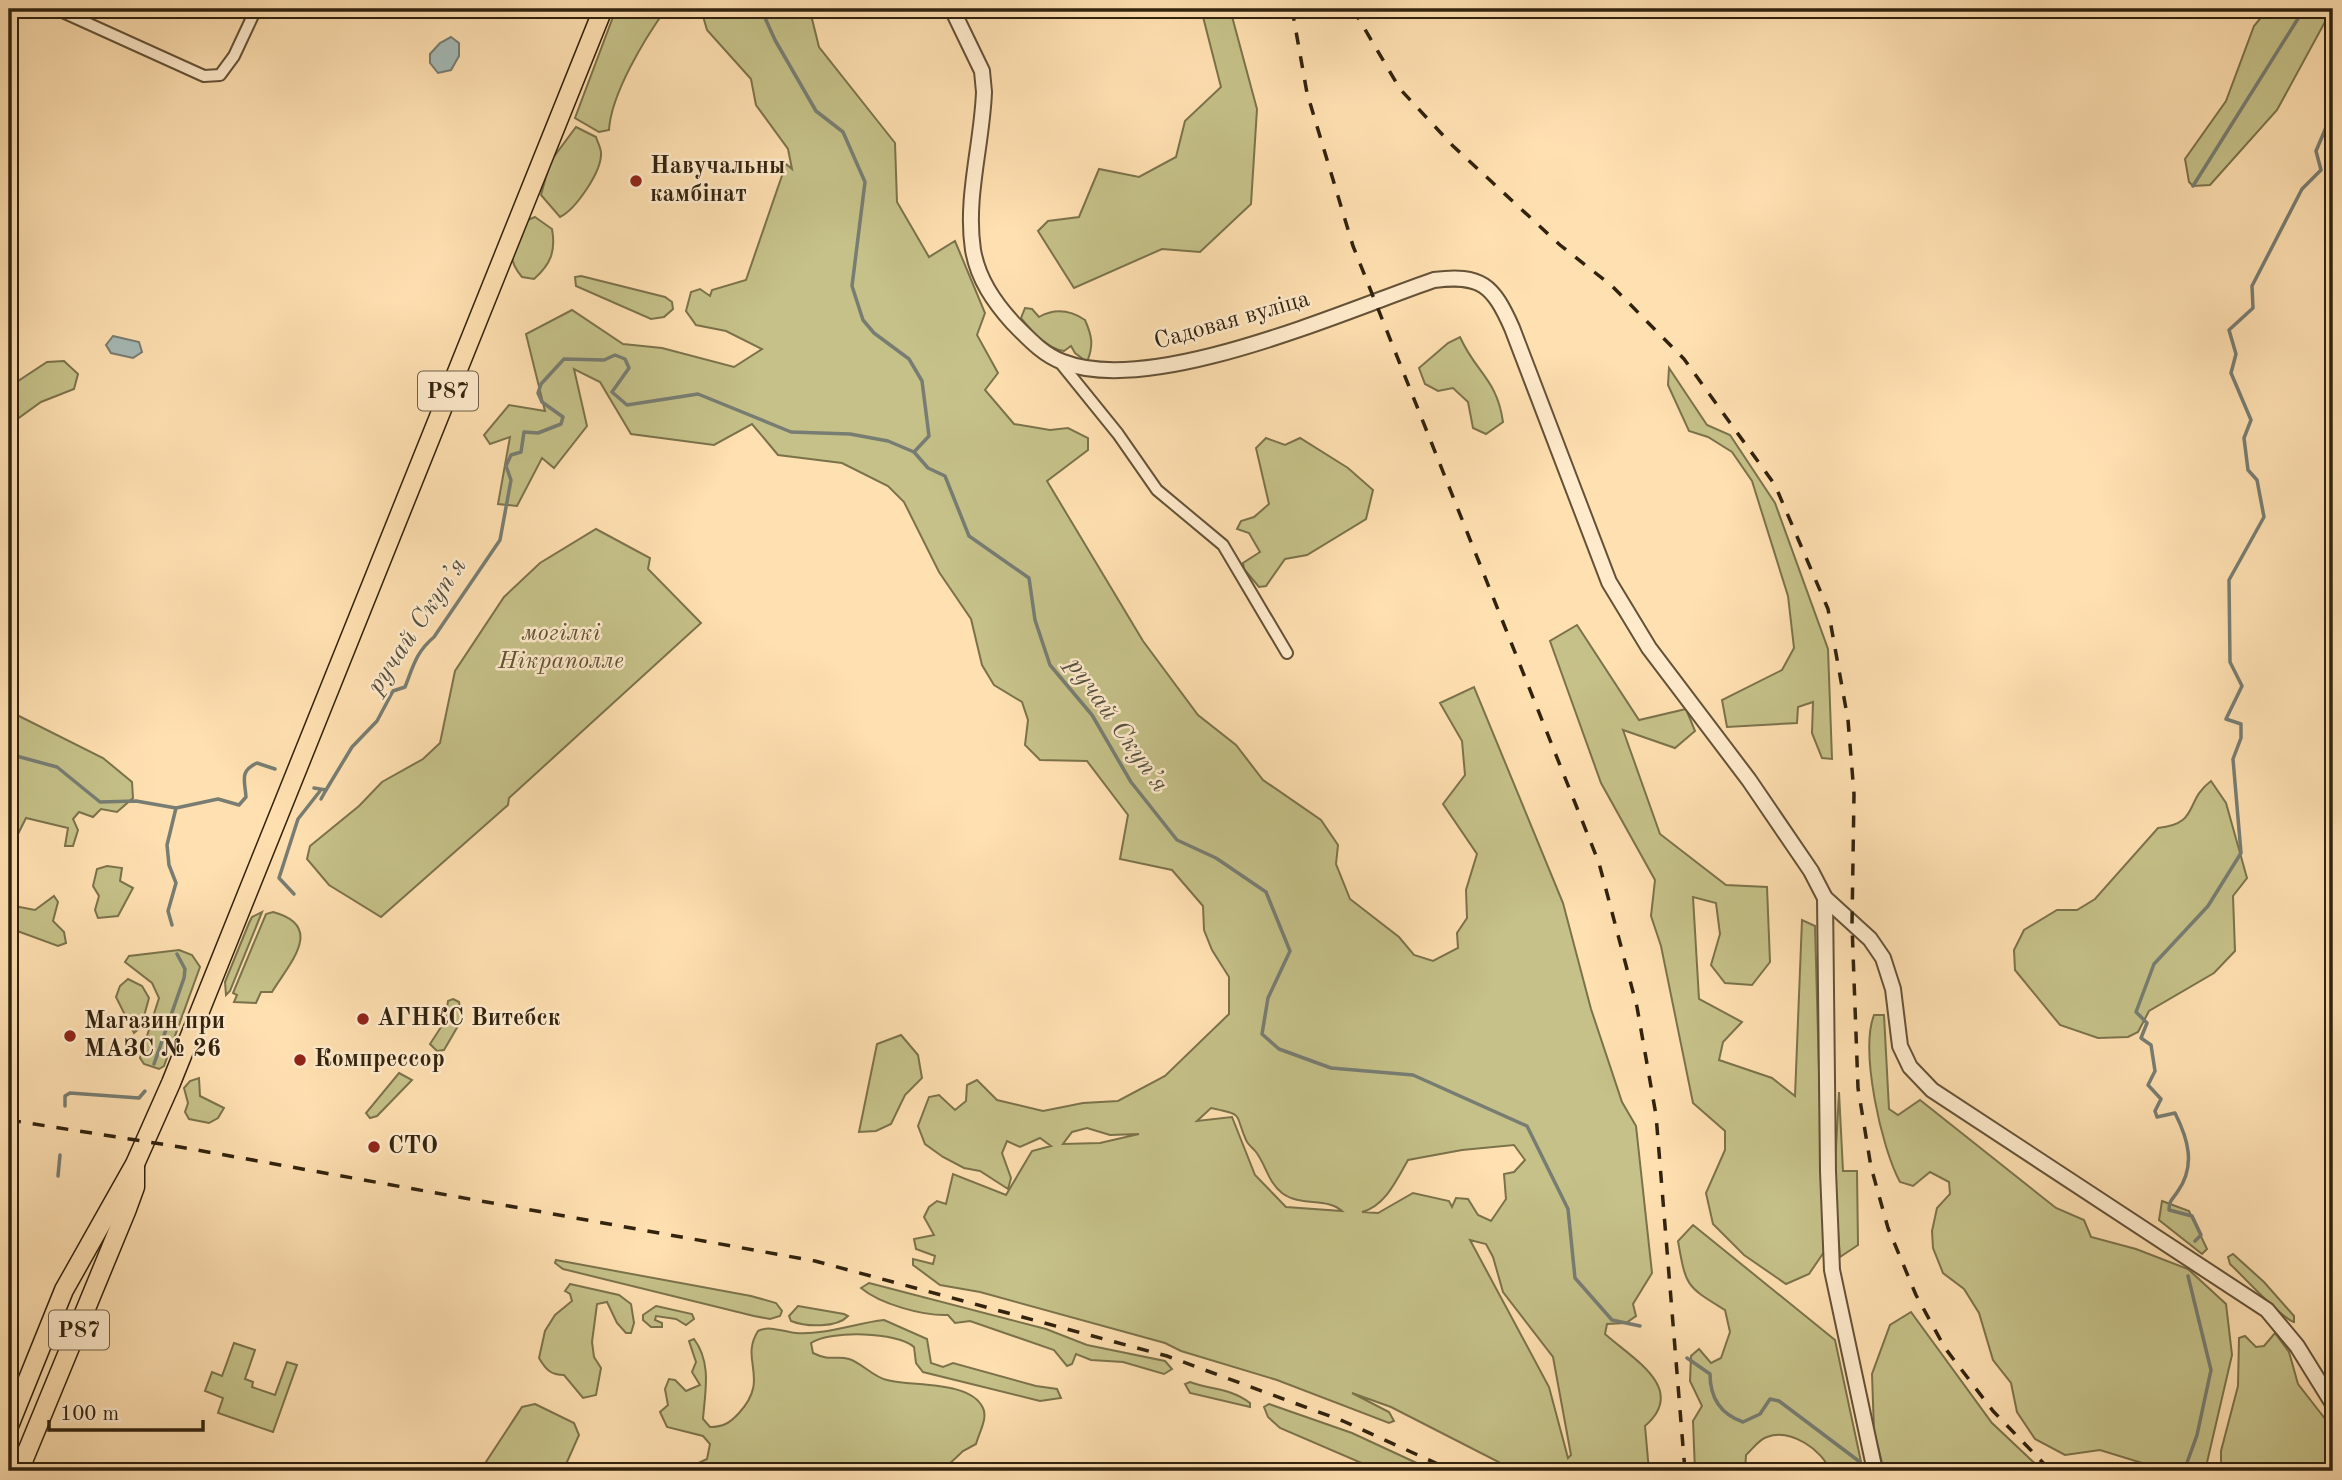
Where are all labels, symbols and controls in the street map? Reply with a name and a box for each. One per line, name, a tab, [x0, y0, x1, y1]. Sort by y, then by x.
place label: Навучальны камбінат	[650, 155, 785, 207]
marker: Навучальны камбінат	[628, 173, 644, 189]
street label: Садовая вуліца	[1151, 287, 1313, 355]
road number: Р87	[418, 372, 478, 410]
water label: ручай Скупʼя	[361, 553, 472, 700]
park label: могілкі Нікраполле	[497, 622, 624, 674]
water label: ручай Скупʼя	[1060, 651, 1173, 797]
place label: АГНКС Витебск	[377, 1007, 561, 1031]
place label: Магазин при МАЗС № 26	[84, 1010, 225, 1062]
marker: АГНКС Витебск	[355, 1011, 371, 1027]
marker: Магазин при МАЗС № 26	[62, 1028, 78, 1044]
place label: Компрессор	[314, 1048, 445, 1072]
marker: Компрессор	[292, 1052, 308, 1068]
place label: СТО	[388, 1135, 438, 1159]
marker: СТО	[366, 1139, 382, 1155]
road number: Р87	[49, 1310, 109, 1350]
scale bar	[49, 1389, 203, 1433]
text: 100 m	[60, 1404, 119, 1425]

